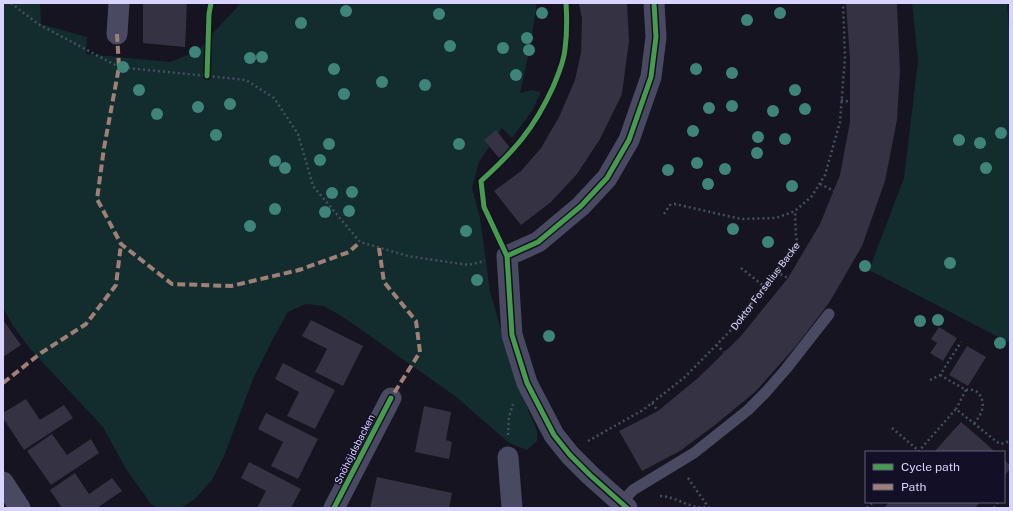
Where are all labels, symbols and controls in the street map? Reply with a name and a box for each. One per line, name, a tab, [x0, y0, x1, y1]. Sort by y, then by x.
street label: Doktor Forselius Backe	[728, 239, 802, 332]
street label: Snöhöjdsbacken	[331, 412, 377, 486]
legend	[865, 451, 1005, 503]
text: Cycle path	[901, 460, 960, 474]
text: Path	[901, 480, 927, 494]

